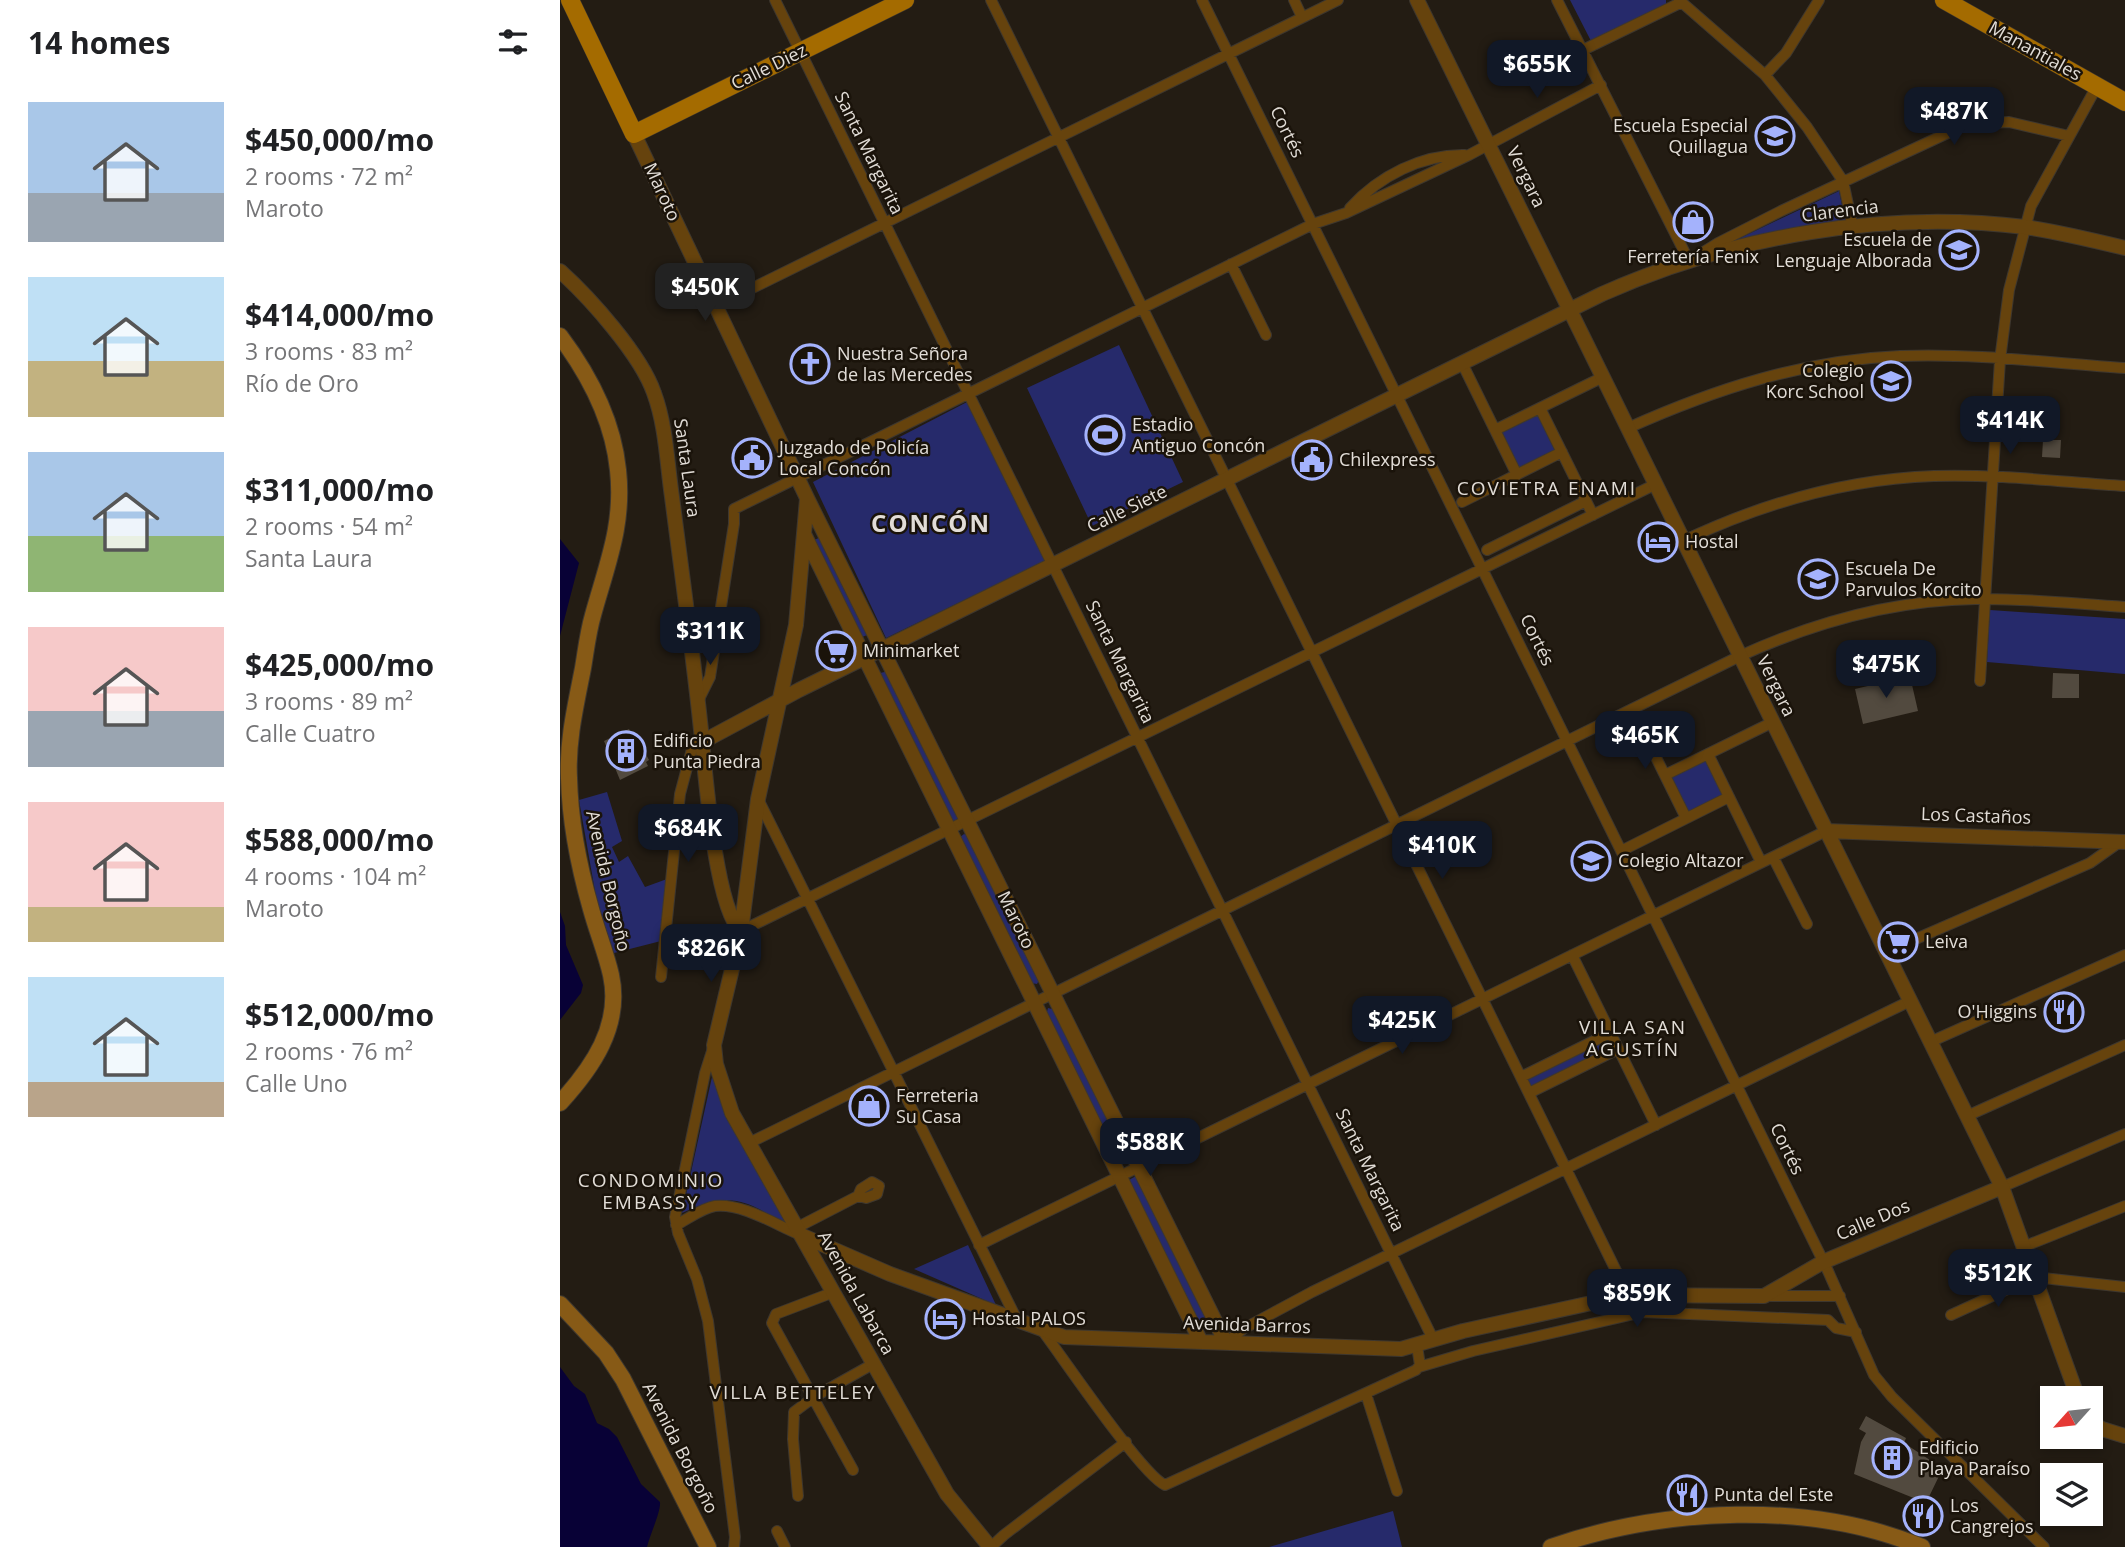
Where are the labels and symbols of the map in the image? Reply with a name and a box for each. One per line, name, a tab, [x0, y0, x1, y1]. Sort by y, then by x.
street label: Manantiales	[1985, 15, 2086, 85]
street label: Calle Diez	[727, 37, 810, 95]
pin: $655K	[1488, 41, 1586, 100]
street label: Santa Margarita	[830, 87, 910, 218]
pin: $487K	[1905, 88, 2003, 147]
street label: Cortés	[1265, 102, 1311, 161]
place label: Escuela Especial Quillagua	[1613, 113, 1748, 158]
school or university icon: Escuela Especial Quillagua	[1754, 115, 1796, 157]
street label: Vergara	[1502, 142, 1552, 211]
street label: Maroto	[639, 159, 687, 225]
street label: Clarencia	[1800, 193, 1880, 227]
shop icon: Ferretería Fenix	[1672, 201, 1714, 243]
place label: Escuela de Lenguaje Alborada	[1775, 227, 1932, 272]
school or university icon: Escuela de Lenguaje Alborada	[1938, 229, 1980, 271]
place label: Ferretería Fenix	[1627, 244, 1759, 268]
pin: $450K	[656, 264, 754, 323]
place label: Nuestra Señora de las Mercedes	[837, 341, 973, 386]
church icon: Nuestra Señora de las Mercedes	[789, 343, 831, 385]
place label: Colegio Korc School	[1766, 358, 1864, 403]
school or university icon: Colegio Korc School	[1870, 360, 1912, 402]
pin: $414K	[1961, 396, 2059, 456]
place label: Estadio Antiguo Concón	[1132, 412, 1265, 457]
sports icon: Estadio Antiguo Concón	[1084, 414, 1126, 456]
street label: Santa Laura	[669, 417, 707, 519]
place label: Juzgado de Policía Local Concón	[777, 435, 929, 480]
public building icon: Juzgado de Policía Local Concón	[731, 437, 773, 479]
public building icon: Chilexpress	[1291, 439, 1333, 481]
place label: Chilexpress	[1339, 447, 1436, 471]
district label: COVIETRA ENAMI	[1457, 475, 1637, 501]
street label: Calle Siete	[1083, 478, 1171, 538]
district label: CONCÓN	[871, 506, 991, 539]
hotel icon: Hostal	[1637, 521, 1679, 563]
place label: Hostal	[1685, 529, 1739, 553]
place label: Escuela De Parvulos Korcito	[1845, 556, 1981, 601]
school or university icon: Escuela De Parvulos Korcito	[1797, 558, 1839, 600]
street label: Santa Margarita	[1081, 596, 1161, 727]
pin: $311K	[661, 608, 759, 667]
street label: Cortés	[1515, 610, 1561, 669]
supermarket icon: Minimarket	[815, 630, 857, 672]
place label: Minimarket	[863, 638, 959, 662]
pin: $475K	[1837, 640, 1935, 700]
street label: Vergara	[1752, 651, 1802, 720]
pin: $465K	[1596, 712, 1694, 771]
place label: Edificio Punta Piedra	[653, 728, 761, 773]
building icon: Edificio Punta Piedra	[605, 730, 647, 772]
street label: Los Castaños	[1921, 801, 2032, 829]
pin: $684K	[639, 804, 737, 864]
street label: Avenida Borgoño	[581, 808, 637, 954]
pin: $410K	[1393, 822, 1491, 881]
school or university icon: Colegio Altazor	[1570, 840, 1612, 882]
place label: Colegio Altazor	[1618, 848, 1744, 872]
street label: Maroto	[993, 887, 1041, 953]
supermarket icon: Leiva	[1877, 921, 1919, 963]
pin: $826K	[662, 925, 760, 984]
place label: Leiva	[1925, 929, 1968, 953]
restaurant icon: O'Higgins	[2043, 991, 2085, 1033]
pin: $425K	[1353, 996, 1451, 1056]
place label: O'Higgins	[1958, 999, 2037, 1023]
district label: VILLA SAN AGUSTÍN	[1579, 1014, 1687, 1062]
place label: Ferreteria Su Casa	[896, 1083, 979, 1128]
shop icon: Ferreteria Su Casa	[848, 1085, 890, 1127]
street label: Santa Margarita	[1331, 1104, 1411, 1235]
pin: $588K	[1101, 1118, 1199, 1178]
street label: Cortés	[1765, 1119, 1811, 1178]
district label: CONDOMINIO EMBASSY	[578, 1167, 724, 1215]
street label: Calle Dos	[1832, 1193, 1913, 1245]
street label: Avenida Labarca	[813, 1226, 901, 1359]
pin: $512K	[1949, 1250, 2047, 1309]
pin: $859K	[1588, 1270, 1686, 1329]
hotel icon: Hostal PALOS	[924, 1298, 966, 1340]
place label: Hostal PALOS	[972, 1306, 1086, 1330]
street label: Avenida Barros	[1183, 1310, 1311, 1338]
street label: Avenida Borgoño	[638, 1378, 724, 1517]
district label: VILLA BETTELEY	[710, 1379, 876, 1405]
north arrow	[2040, 1386, 2104, 1449]
place label: Edificio Playa Paraíso	[1919, 1435, 2030, 1480]
building icon: Edificio Playa Paraíso	[1871, 1437, 1913, 1479]
restaurant icon: Punta del Este	[1666, 1474, 1708, 1516]
place label: Punta del Este	[1714, 1482, 1833, 1506]
place label: Los Cangrejos	[1950, 1493, 2034, 1538]
restaurant icon: Los Cangrejos	[1902, 1495, 1944, 1537]

